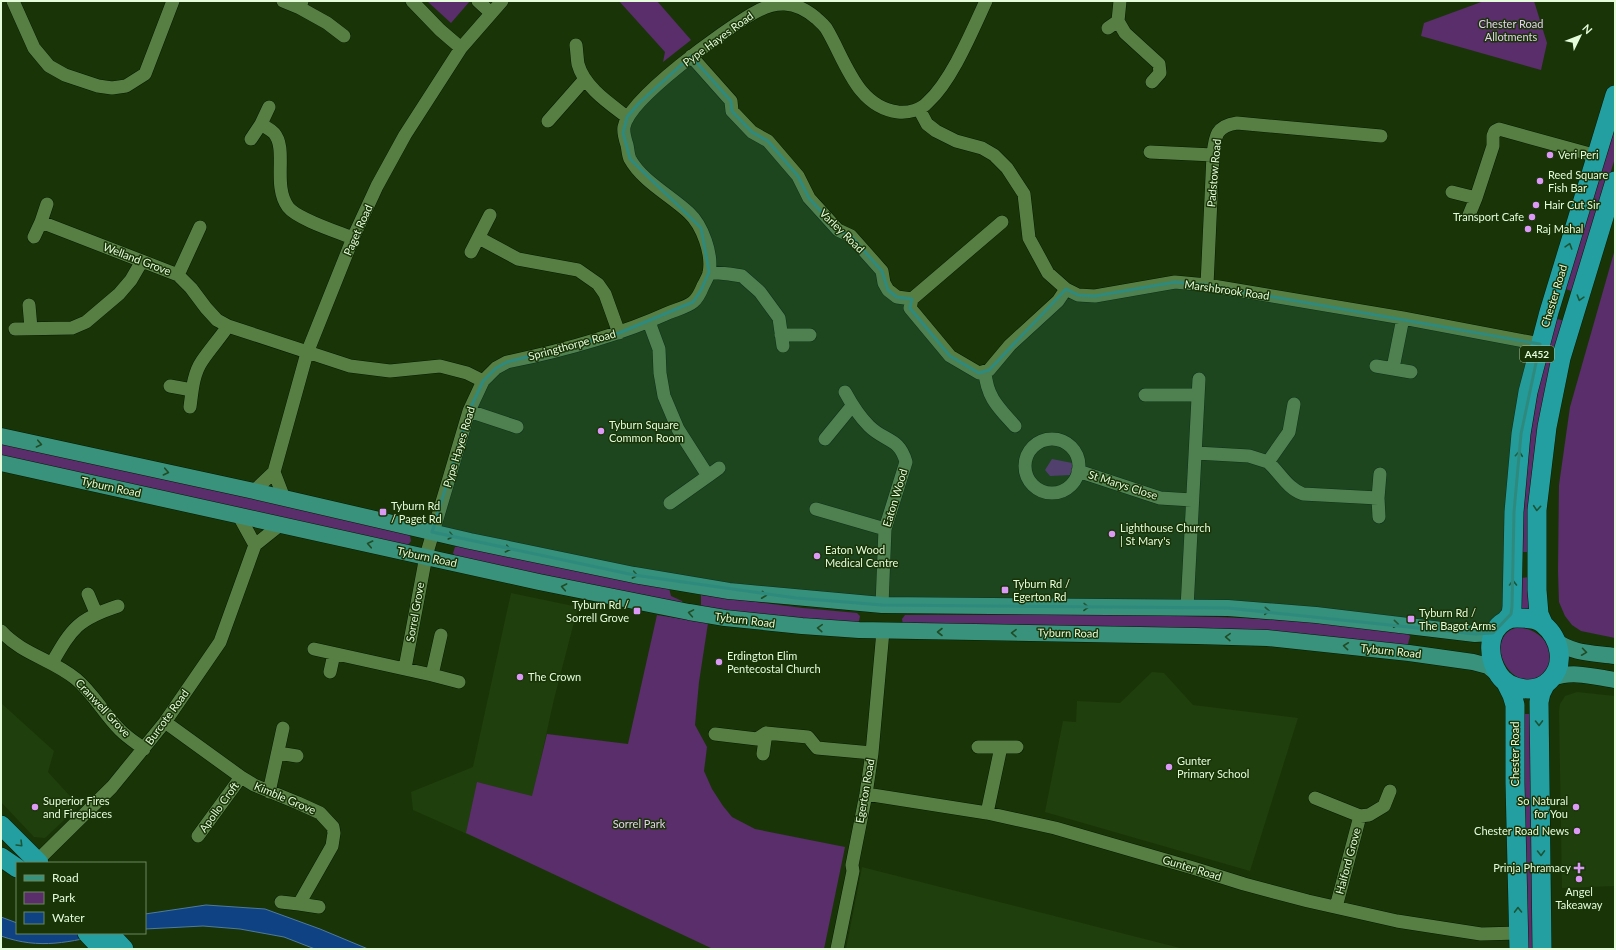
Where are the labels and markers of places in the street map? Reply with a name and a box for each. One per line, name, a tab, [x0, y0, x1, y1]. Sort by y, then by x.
place label: Veri Peri	[1558, 148, 1599, 161]
marker: Veri Peri	[1545, 150, 1555, 160]
place label: Reed Square Fish Bar	[1548, 168, 1609, 194]
marker: Reed Square Fish Bar	[1535, 176, 1545, 186]
place label: Hair Cut Sir	[1544, 198, 1600, 211]
marker: Hair Cut Sir	[1531, 200, 1541, 210]
place label: Transport Cafe	[1453, 210, 1524, 223]
marker: Transport Cafe	[1527, 212, 1537, 222]
place label: Raj Mahal	[1536, 222, 1583, 235]
marker: Raj Mahal	[1523, 224, 1533, 234]
place label: Tyburn Square Common Room	[609, 418, 684, 444]
marker: Tyburn Square Common Room	[596, 426, 606, 436]
place label: Tyburn Rd / Paget Rd	[391, 499, 442, 525]
marker: Tyburn Rd / Paget Rd	[378, 507, 388, 517]
place label: Lighthouse Church | St Mary's	[1120, 521, 1211, 547]
marker: Lighthouse Church | St Mary's	[1107, 529, 1117, 539]
place label: Eaton Wood Medical Centre	[825, 543, 899, 569]
marker: Eaton Wood Medical Centre	[812, 551, 822, 561]
place label: Tyburn Rd / Egerton Rd	[1013, 577, 1070, 603]
marker: Tyburn Rd / Egerton Rd	[1000, 585, 1010, 595]
place label: Tyburn Rd / Sorrell Grove	[566, 598, 629, 624]
marker: Tyburn Rd / Sorrell Grove	[632, 606, 642, 616]
place label: Tyburn Rd / The Bagot Arms	[1419, 606, 1496, 632]
marker: Tyburn Rd / The Bagot Arms	[1406, 614, 1416, 624]
place label: Erdington Elim Pentecostal Church	[727, 649, 821, 675]
marker: Erdington Elim Pentecostal Church	[714, 657, 724, 667]
place label: The Crown	[528, 670, 581, 683]
marker: The Crown	[515, 672, 525, 682]
place label: Gunter Primary School	[1177, 754, 1249, 780]
marker: Gunter Primary School	[1164, 762, 1174, 772]
place label: Superior Fires and Fireplaces	[43, 794, 112, 820]
place label: So Natural for You	[1517, 794, 1568, 820]
marker: Superior Fires and Fireplaces	[30, 802, 40, 812]
marker: So Natural for You	[1571, 802, 1581, 812]
place label: Chester Road News	[1474, 824, 1569, 837]
marker: Chester Road News	[1572, 826, 1582, 836]
place label: Prinja Phramacy	[1493, 861, 1571, 874]
marker: Prinja Phramacy	[1574, 863, 1584, 873]
marker: Angel Takeaway	[1574, 874, 1584, 884]
place label: Angel Takeaway	[1556, 885, 1603, 911]

